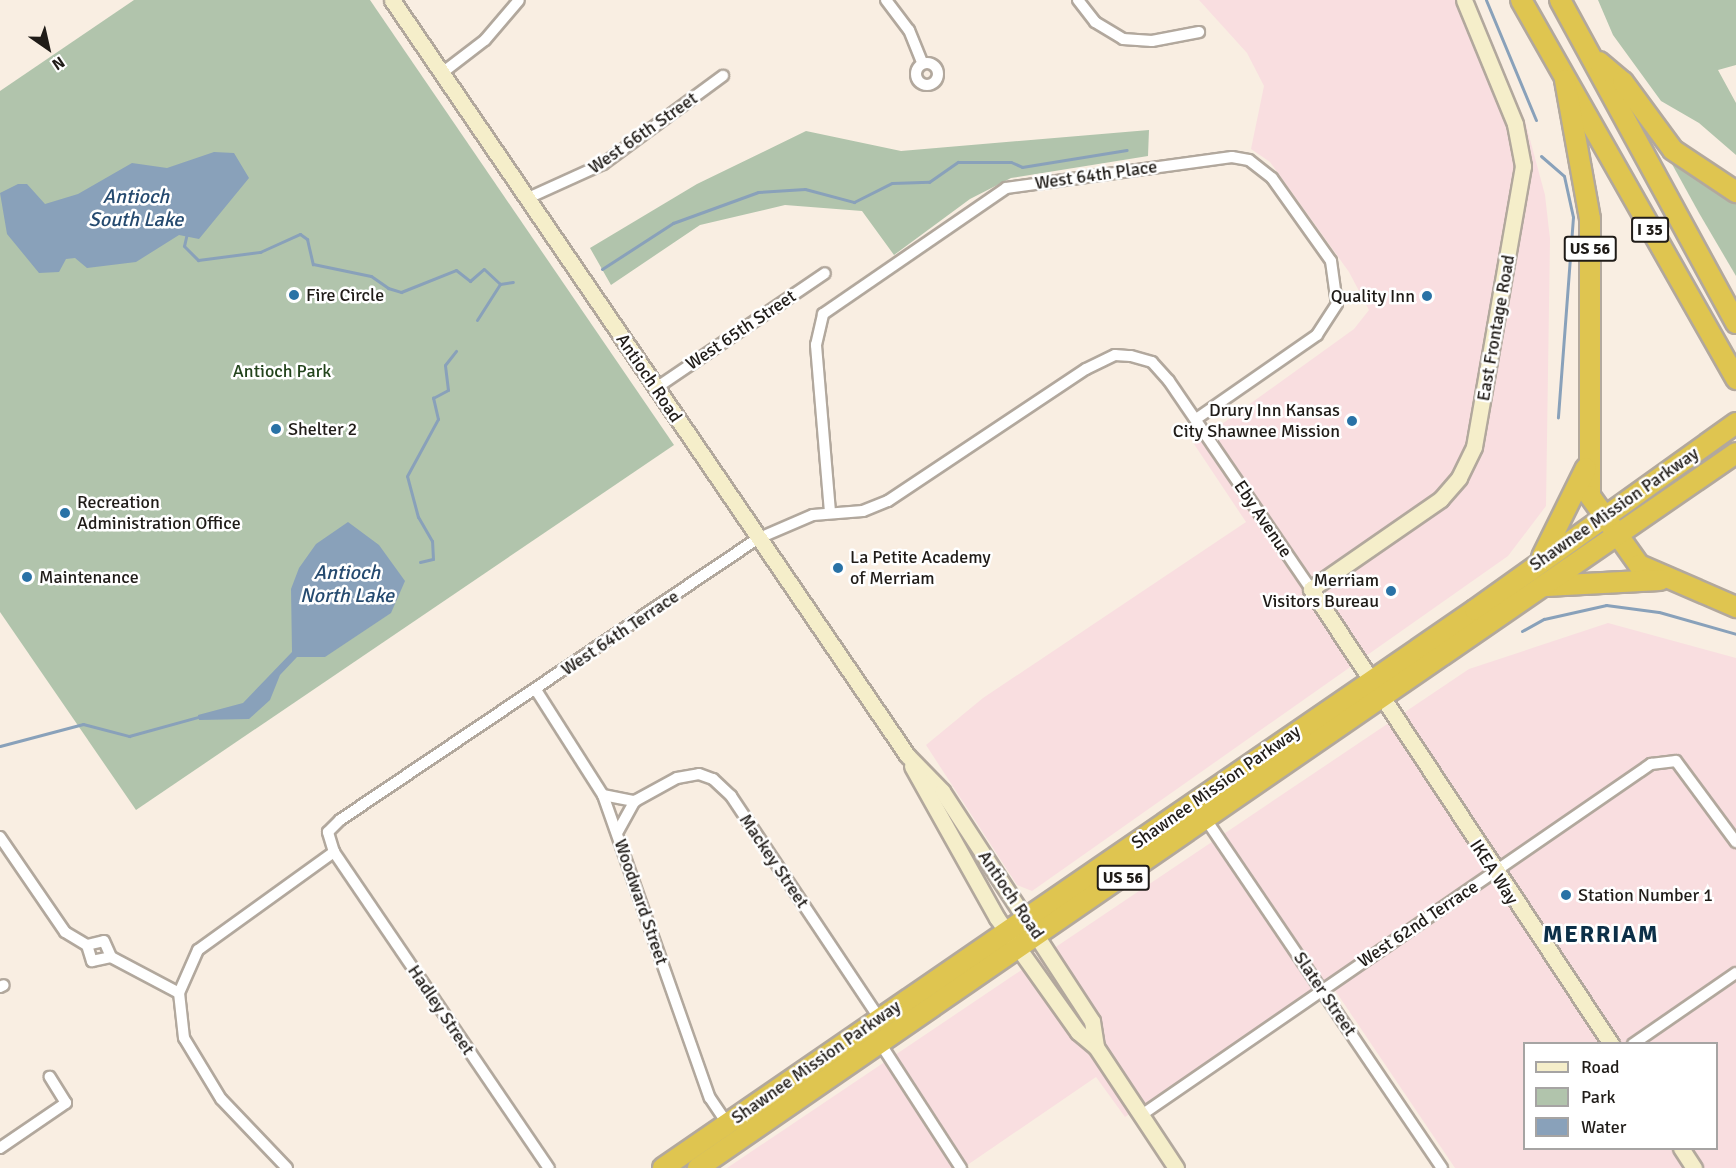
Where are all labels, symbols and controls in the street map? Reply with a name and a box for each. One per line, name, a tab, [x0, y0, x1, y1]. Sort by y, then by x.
north arrow	[18, 18, 78, 78]
text: N	[48, 52, 68, 74]
street label: West 66th Street	[584, 87, 702, 179]
street label: West 64th Place	[1033, 156, 1159, 194]
water label: Antioch South Lake	[89, 185, 183, 232]
road number: I 35	[1630, 217, 1670, 243]
road number: US 56	[1563, 236, 1617, 262]
street label: East Frontage Road	[1473, 253, 1519, 403]
place label: Fire Circle	[306, 284, 384, 306]
street label: West 65th Street	[682, 285, 800, 375]
place label: Quality Inn	[1331, 285, 1415, 307]
marker: Fire Circle	[287, 288, 301, 302]
marker: Quality Inn	[1420, 289, 1434, 303]
street label: Antioch Road	[611, 330, 687, 426]
park label: Antioch Park	[233, 360, 331, 382]
place label: Drury Inn Kansas City Shawnee Mission	[1173, 400, 1340, 442]
marker: Drury Inn Kansas City Shawnee Mission	[1345, 414, 1359, 428]
place label: Shelter 2	[288, 418, 357, 440]
marker: Shelter 2	[269, 422, 283, 436]
street label: Shawnee Mission Parkway	[1525, 442, 1703, 576]
street label: Eby Avenue	[1229, 476, 1297, 562]
place label: Recreation Administration Office	[77, 492, 241, 534]
marker: Recreation Administration Office	[58, 506, 72, 520]
place label: La Petite Academy of Merriam	[850, 547, 991, 590]
water label: Antioch North Lake	[300, 560, 394, 607]
marker: La Petite Academy of Merriam	[831, 561, 845, 575]
place label: Maintenance	[39, 566, 139, 588]
marker: Maintenance	[20, 570, 34, 584]
place label: Merriam Visitors Bureau	[1262, 570, 1379, 612]
marker: Merriam Visitors Bureau	[1384, 584, 1398, 598]
street label: West 64th Terrace	[557, 586, 683, 680]
street label: Shawnee Mission Parkway	[1127, 720, 1305, 854]
street label: Mackey Street	[735, 810, 813, 912]
street label: IKEA Way	[1465, 835, 1523, 909]
street label: Woodward Street	[609, 836, 673, 968]
street label: Antioch Road	[973, 847, 1049, 943]
road number: US 56	[1096, 865, 1150, 891]
street label: West 62nd Terrace	[1354, 876, 1482, 972]
place label: Station Number 1	[1578, 884, 1713, 906]
marker: Station Number 1	[1559, 888, 1573, 902]
district label: MERRIAM	[1543, 921, 1659, 949]
street label: Slater Street	[1289, 948, 1361, 1040]
street label: Hadley Street	[403, 961, 479, 1059]
street label: Shawnee Mission Parkway	[727, 995, 905, 1129]
legend	[1523, 1042, 1718, 1150]
text: Road	[1581, 1056, 1620, 1078]
text: Park	[1581, 1086, 1616, 1108]
text: Water	[1581, 1116, 1626, 1138]

